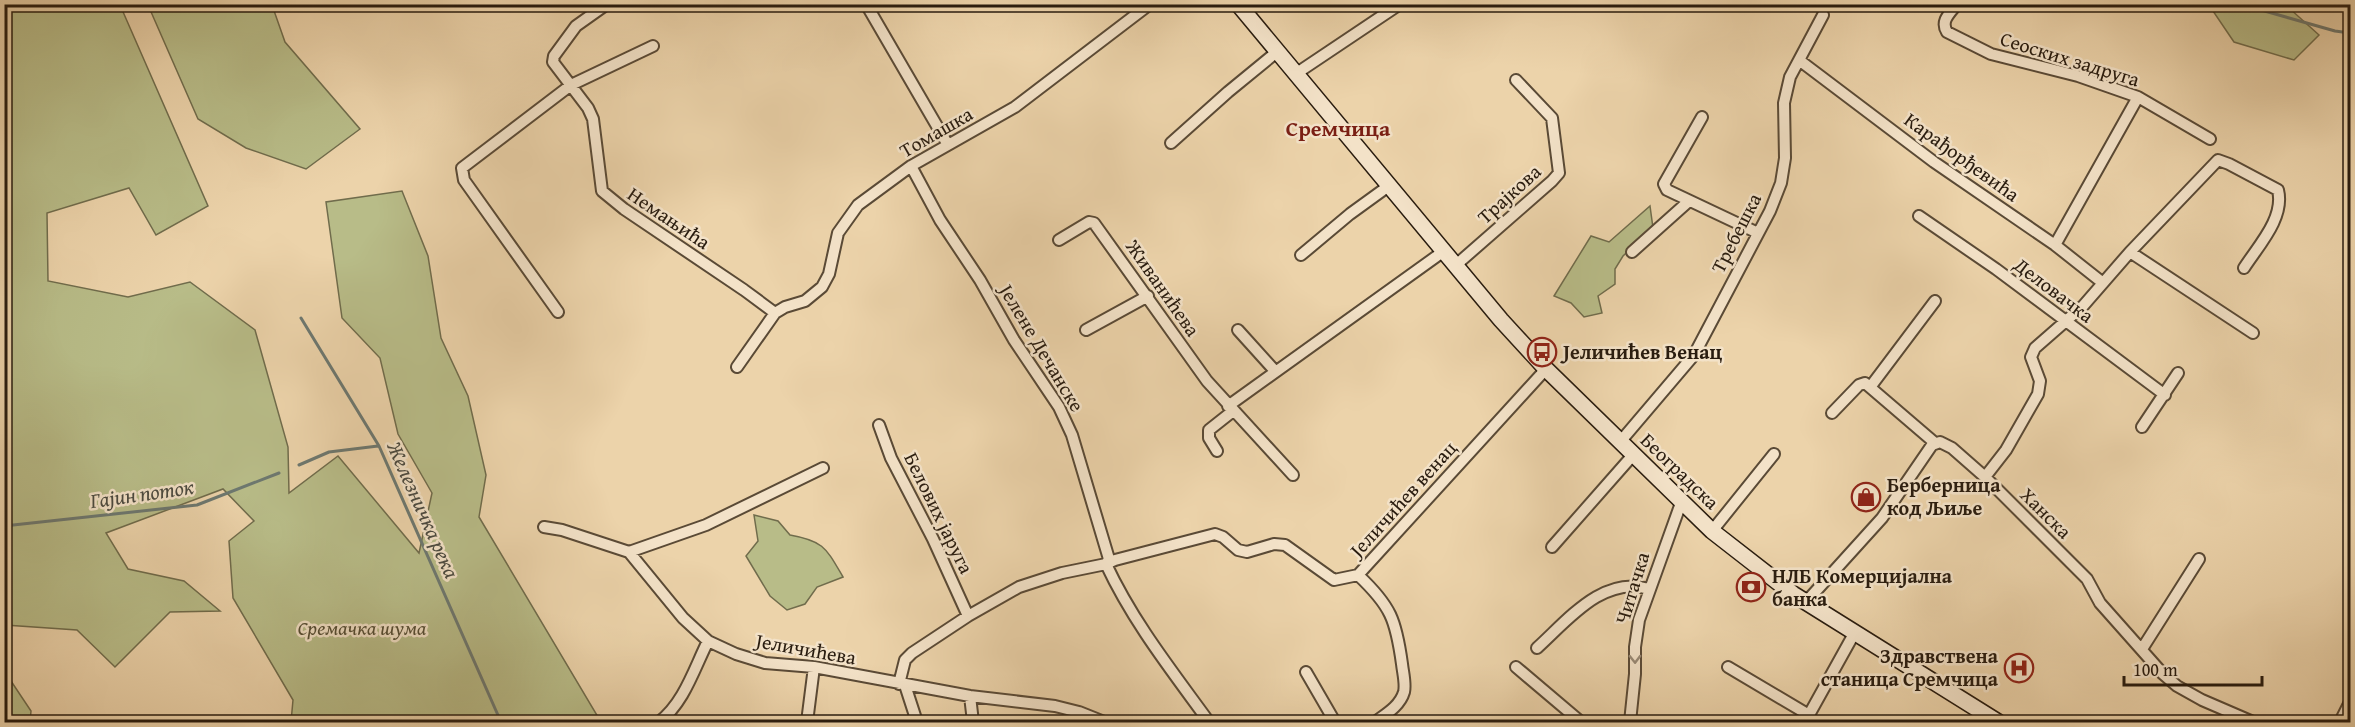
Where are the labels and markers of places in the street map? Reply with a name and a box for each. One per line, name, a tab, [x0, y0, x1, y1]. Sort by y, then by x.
bus stop icon: Јеличићев Венац	[1526, 336, 1558, 368]
place label: Јеличићев Венац	[1560, 337, 1723, 366]
place label: Берберница код Љиље	[1887, 470, 2001, 522]
shop icon: Берберница код Љиље	[1850, 481, 1882, 513]
place label: НЛБ Комерцијална банка	[1772, 561, 1953, 613]
bank icon: НЛБ Комерцијална банка	[1735, 571, 1767, 603]
place label: Здравствена станица Сремчица	[1821, 641, 1999, 693]
hospital icon: Здравствена станица Сремчица	[2003, 652, 2035, 684]

